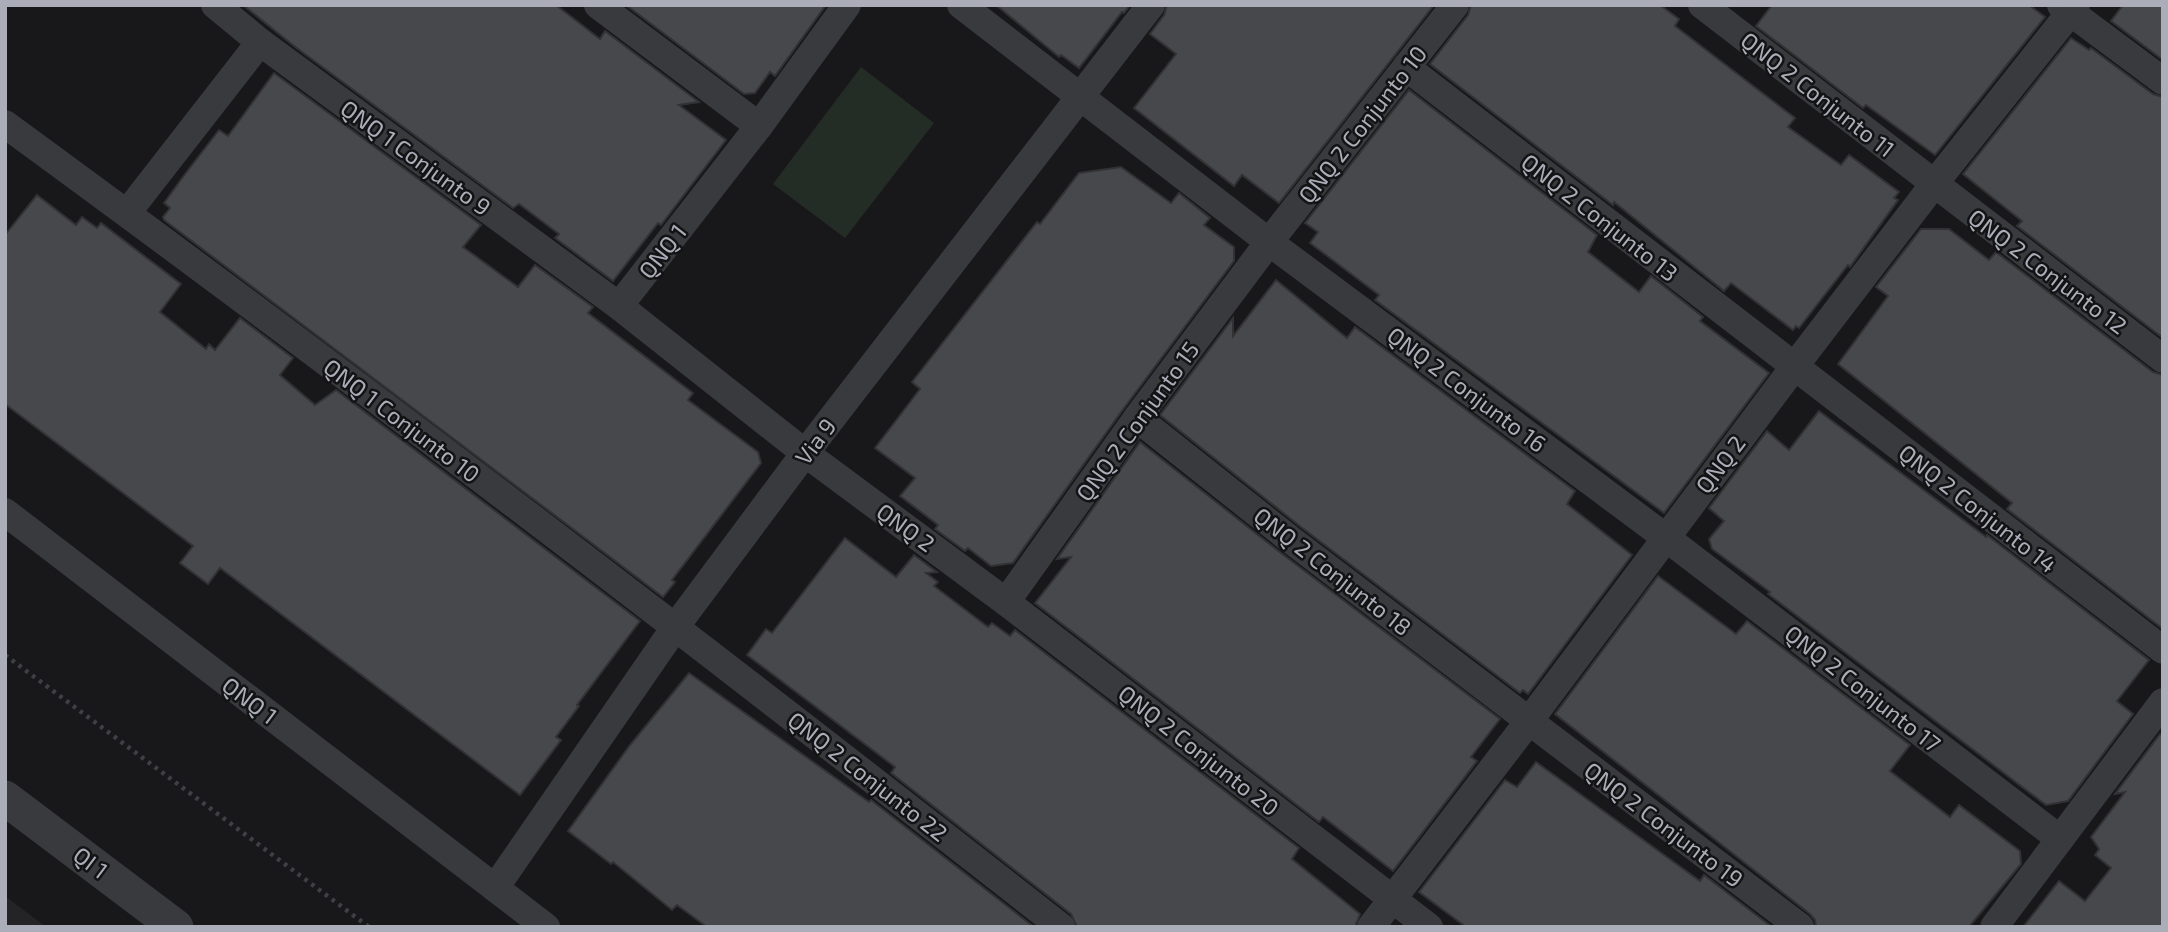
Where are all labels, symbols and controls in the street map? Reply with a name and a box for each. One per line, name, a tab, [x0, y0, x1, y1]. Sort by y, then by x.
street label: QNQ 2 Conjunto 11	[1736, 25, 1900, 163]
street label: QNQ 2 Conjunto 10	[1292, 40, 1432, 208]
street label: QNQ 1 Conjunto 9	[336, 93, 496, 221]
street label: QNQ 2 Conjunto 13	[1516, 147, 1684, 287]
street label: QNQ 2 Conjunto 12	[1963, 202, 2133, 340]
street label: QNQ 1	[632, 218, 692, 284]
street label: QNQ 2 Conjunto 16	[1382, 320, 1552, 458]
street label: QNQ 2 Conjunto 15	[1070, 336, 1204, 506]
street label: QNQ 1 Conjunto 10	[318, 352, 486, 488]
street label: Via 9	[789, 412, 841, 470]
street label: QNQ 2	[1689, 430, 1751, 498]
street label: QNQ 2 Conjunto 14	[1894, 438, 2062, 578]
street label: QNQ 2	[871, 497, 941, 557]
street label: QNQ 2 Conjunto 18	[1249, 501, 1417, 641]
street label: QNQ 2 Conjunto 17	[1780, 619, 1947, 758]
street label: QNQ 1	[217, 670, 283, 730]
street label: QNQ 2 Conjunto 20	[1113, 679, 1285, 821]
street label: QNQ 2 Conjunto 22	[783, 705, 953, 847]
street label: QNQ 2 Conjunto 19	[1579, 755, 1749, 893]
street label: QI 1	[68, 840, 114, 884]

